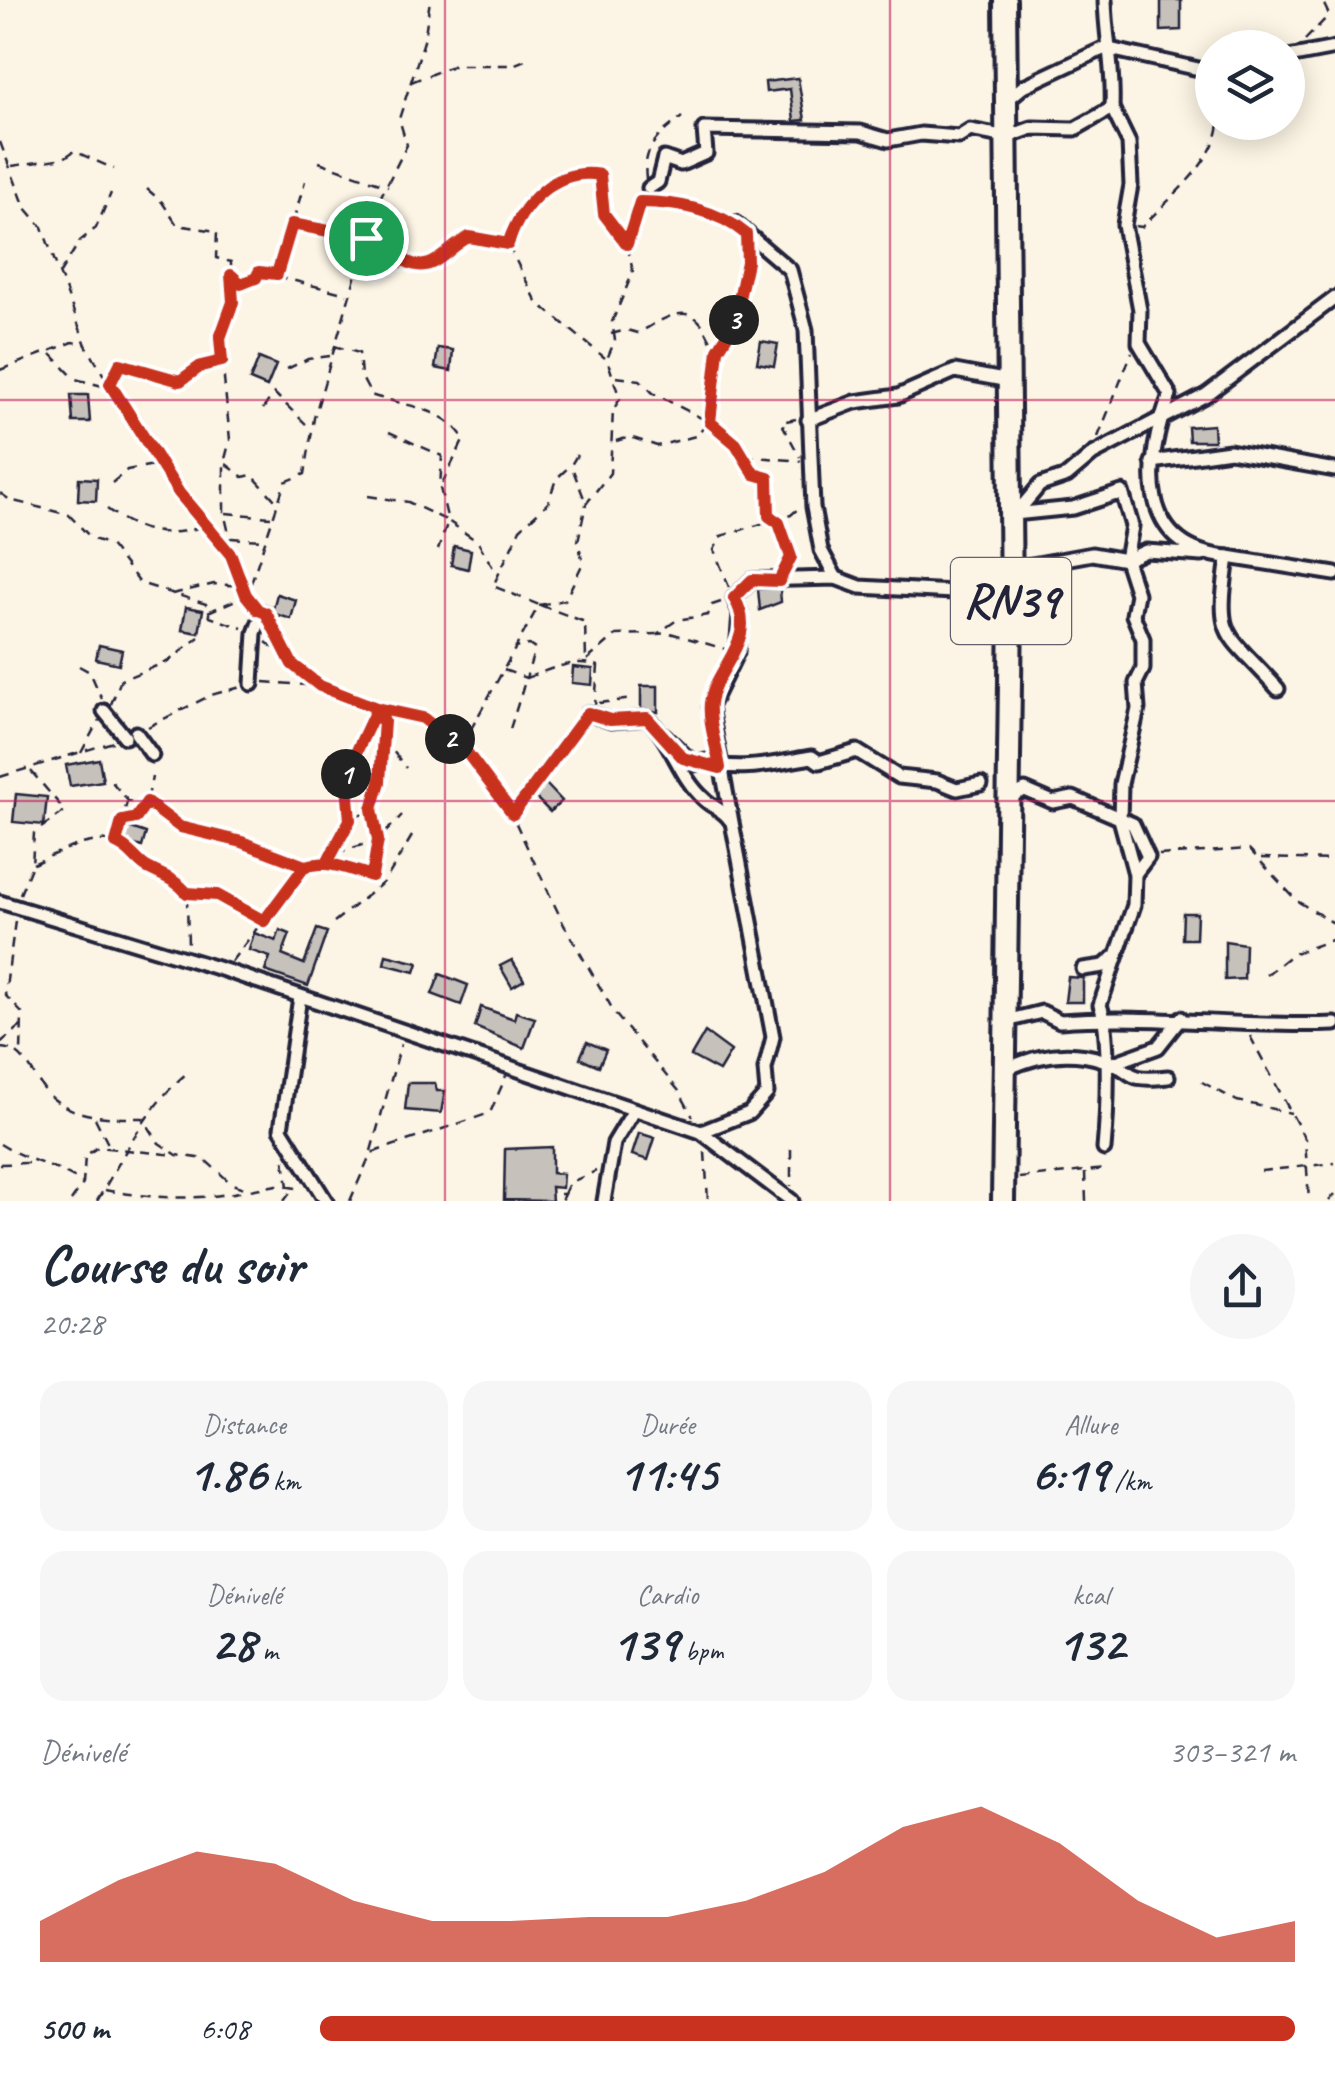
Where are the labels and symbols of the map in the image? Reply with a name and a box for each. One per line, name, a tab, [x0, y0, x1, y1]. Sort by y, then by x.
pin	[324, 196, 409, 281]
pin: 3	[709, 295, 759, 345]
road number: RN39	[951, 558, 1071, 644]
pin: 2	[425, 714, 475, 764]
pin: 1	[321, 749, 371, 799]

